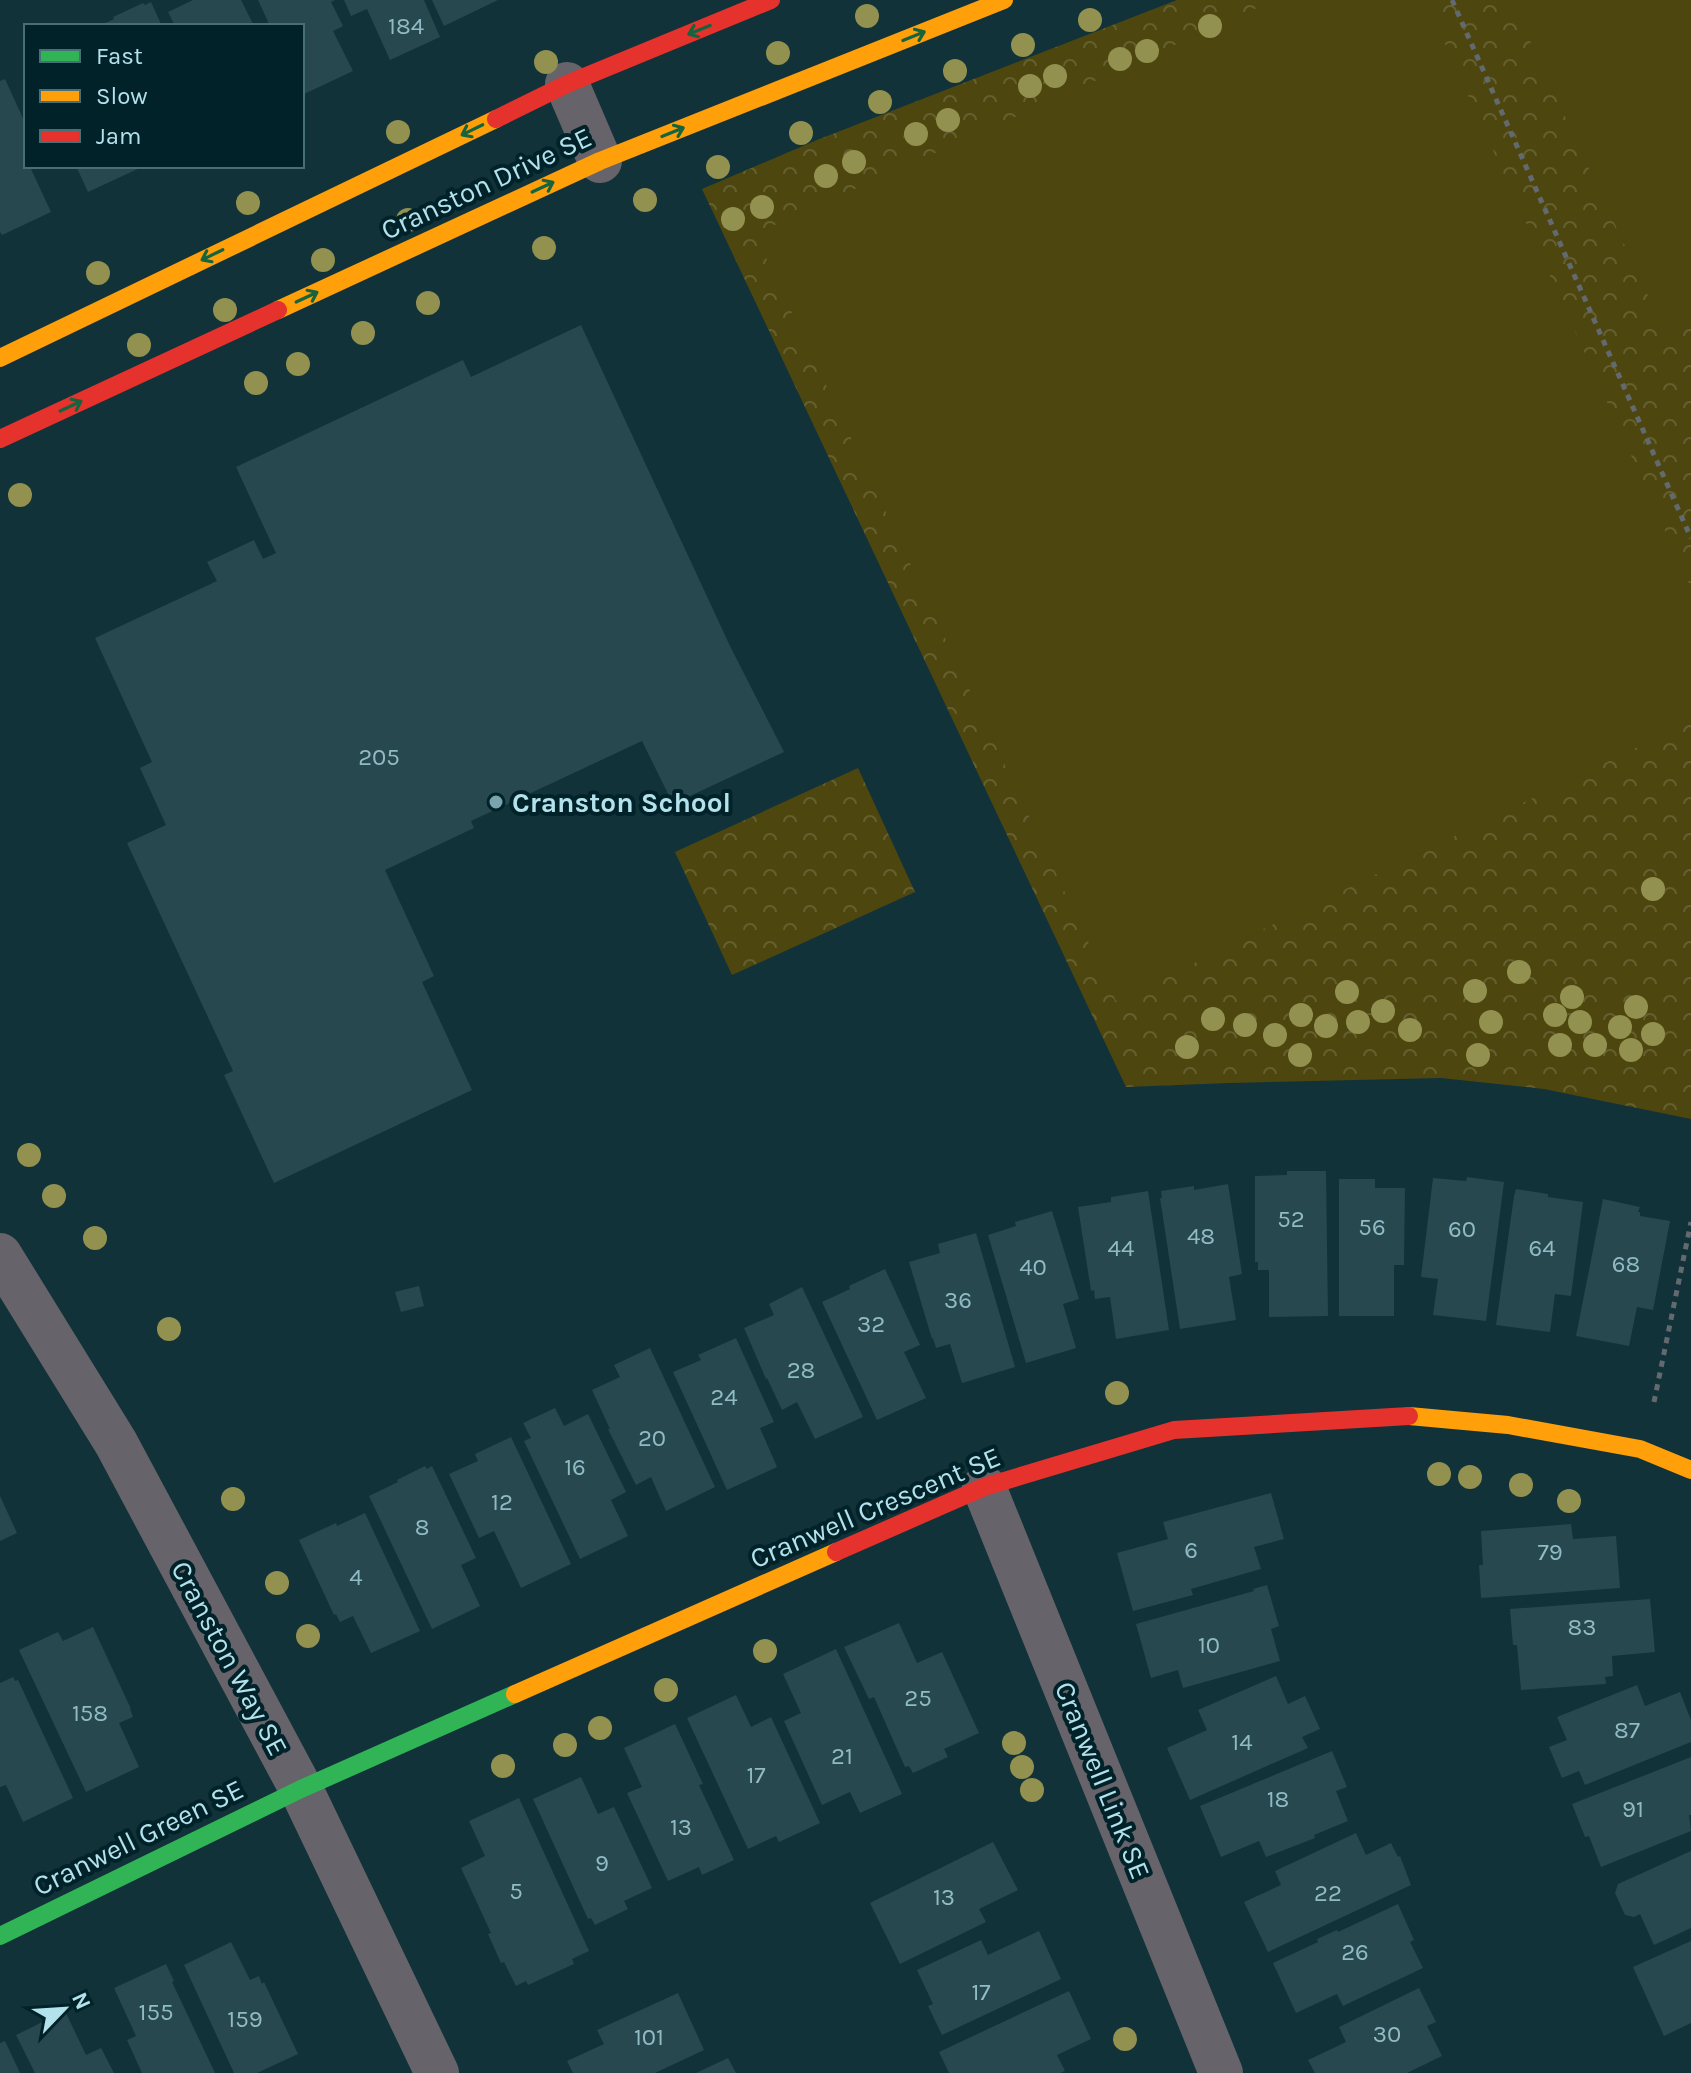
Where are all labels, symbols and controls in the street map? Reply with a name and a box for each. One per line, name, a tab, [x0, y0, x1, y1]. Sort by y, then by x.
house number: 184	[388, 12, 424, 40]
one-way arrow	[687, 23, 712, 38]
legend	[24, 24, 304, 168]
one-way arrow	[901, 28, 926, 42]
text: Fast	[96, 42, 143, 70]
text: Slow	[96, 82, 148, 110]
street label: Cranston Drive SE	[376, 120, 597, 247]
text: Jam	[96, 122, 141, 150]
one-way arrow	[460, 123, 484, 138]
one-way arrow	[660, 124, 685, 138]
one-way arrow	[530, 179, 554, 194]
one-way arrow	[201, 248, 225, 263]
one-way arrow	[294, 289, 318, 304]
one-way arrow	[58, 398, 82, 413]
house number: 205	[358, 743, 400, 771]
place label: Cranston School	[512, 786, 731, 819]
marker: Cranston School	[487, 793, 505, 811]
house number: 52	[1277, 1205, 1305, 1233]
house number: 56	[1358, 1213, 1386, 1241]
house number: 60	[1448, 1215, 1476, 1243]
house number: 48	[1187, 1222, 1215, 1250]
house number: 44	[1108, 1234, 1134, 1262]
house number: 64	[1528, 1234, 1556, 1262]
house number: 68	[1612, 1250, 1640, 1278]
house number: 40	[1019, 1253, 1047, 1281]
house number: 36	[944, 1286, 972, 1314]
house number: 32	[857, 1310, 885, 1338]
house number: 28	[787, 1356, 815, 1384]
house number: 24	[710, 1383, 738, 1411]
house number: 20	[638, 1424, 666, 1452]
street label: Cranwell Crescent SE	[745, 1440, 1005, 1575]
house number: 16	[564, 1453, 586, 1481]
house number: 12	[491, 1488, 513, 1516]
house number: 8	[415, 1513, 429, 1541]
house number: 6	[1184, 1536, 1198, 1564]
house number: 79	[1537, 1538, 1563, 1566]
street label: Cranston Way SE	[164, 1555, 295, 1761]
house number: 4	[349, 1563, 363, 1591]
house number: 83	[1568, 1613, 1596, 1641]
house number: 10	[1198, 1631, 1220, 1659]
street label: Cranwell Link SE	[1048, 1677, 1157, 1884]
house number: 25	[904, 1684, 932, 1712]
house number: 158	[72, 1699, 108, 1727]
house number: 87	[1614, 1716, 1640, 1744]
house number: 14	[1231, 1728, 1253, 1756]
house number: 21	[831, 1742, 853, 1770]
house number: 17	[746, 1761, 766, 1789]
street label: Cranwell Green SE	[28, 1772, 249, 1903]
house number: 18	[1267, 1785, 1289, 1813]
house number: 91	[1622, 1795, 1644, 1823]
house number: 13	[670, 1813, 692, 1841]
house number: 9	[595, 1849, 609, 1877]
house number: 5	[509, 1877, 523, 1905]
house number: 22	[1314, 1879, 1342, 1907]
house number: 13	[933, 1883, 955, 1911]
house number: 26	[1341, 1938, 1369, 1966]
north arrow	[24, 1969, 104, 2049]
house number: 17	[971, 1978, 991, 2006]
text: N	[66, 1988, 96, 2014]
house number: 155	[138, 1998, 174, 2026]
house number: 159	[227, 2005, 263, 2033]
house number: 30	[1373, 2020, 1401, 2048]
house number: 101	[634, 2023, 664, 2051]

